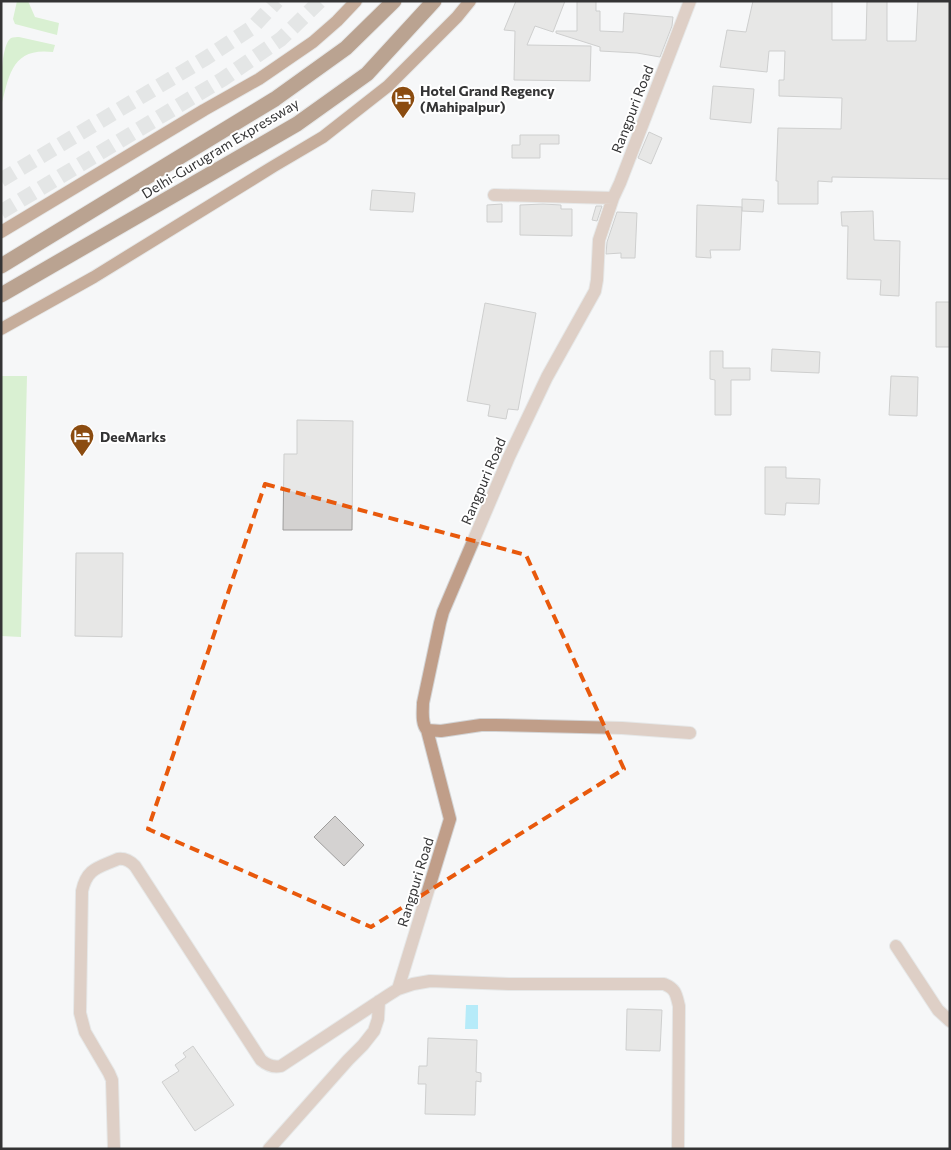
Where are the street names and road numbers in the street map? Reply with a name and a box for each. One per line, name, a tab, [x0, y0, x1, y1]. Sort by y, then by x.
street label: Rangpuri Road	[607, 63, 657, 155]
street label: Delhi-Gurugram Expressway	[138, 94, 302, 202]
street label: Rangpuri Road	[457, 435, 509, 527]
street label: Rangpuri Road	[393, 835, 437, 929]

